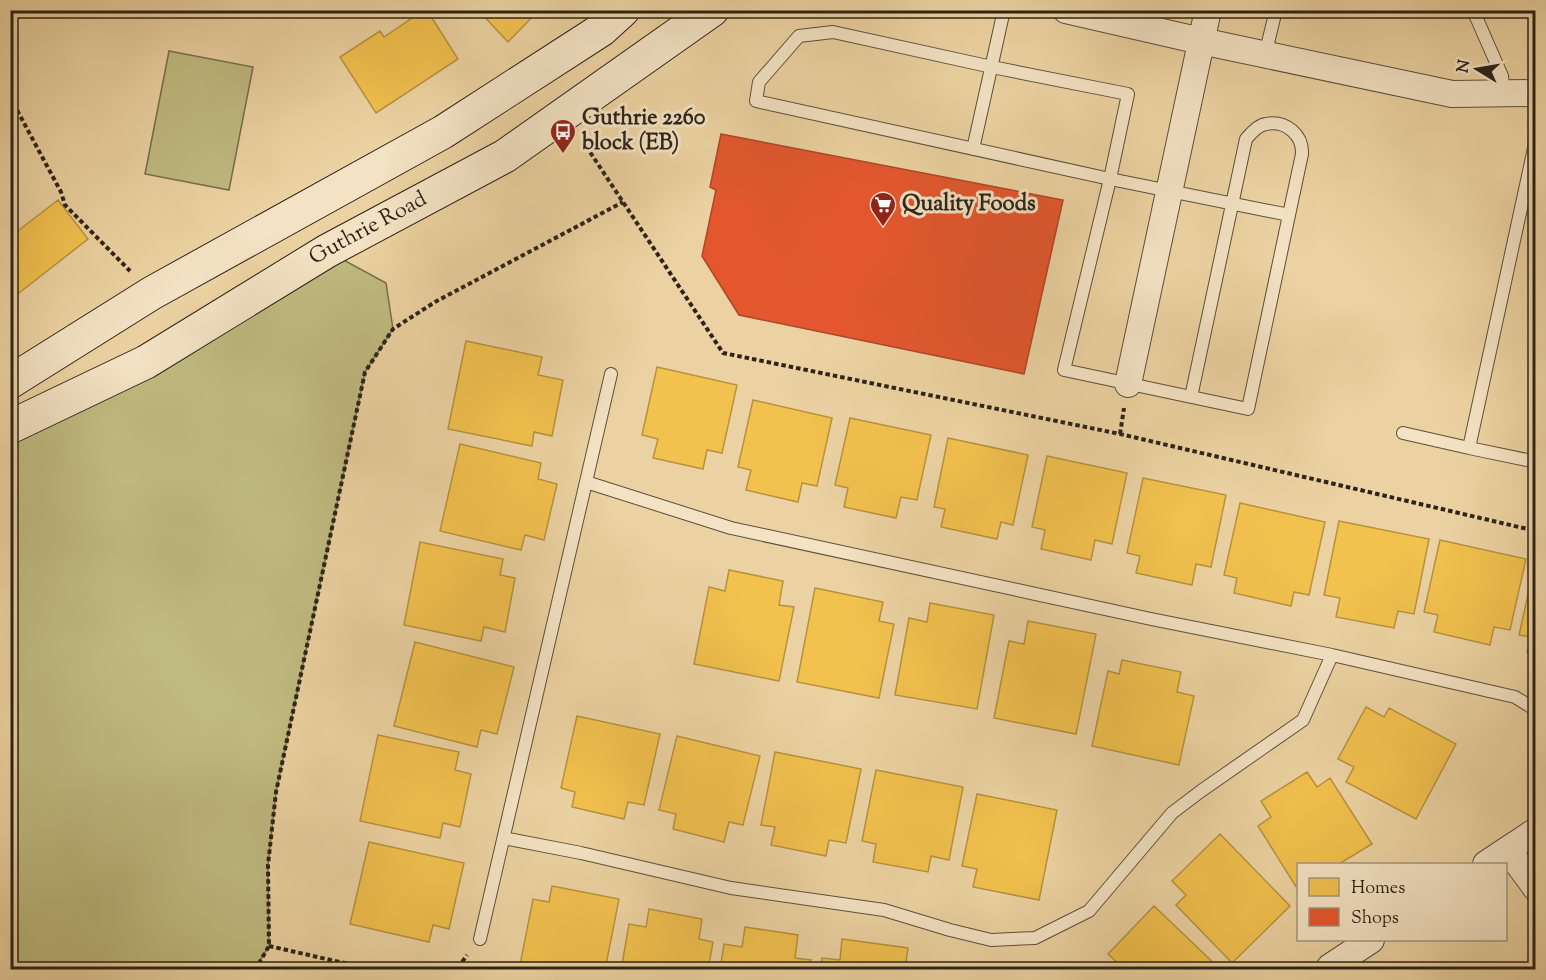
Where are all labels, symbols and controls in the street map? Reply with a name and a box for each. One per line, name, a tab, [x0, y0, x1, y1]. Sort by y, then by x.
north arrow	[1447, 39, 1507, 99]
text: N	[1452, 58, 1477, 75]
place label: Guthrie 2260 block (EB)	[581, 103, 706, 160]
bus stop icon: Guthrie 2260 block (EB)	[548, 117, 578, 155]
street label: Guthrie Road	[303, 184, 433, 274]
place label: Quality Foods	[902, 189, 1036, 221]
supermarket icon: Quality Foods	[868, 190, 898, 228]
legend	[1297, 863, 1507, 941]
text: Homes	[1351, 876, 1405, 902]
text: Shops	[1351, 906, 1399, 932]

